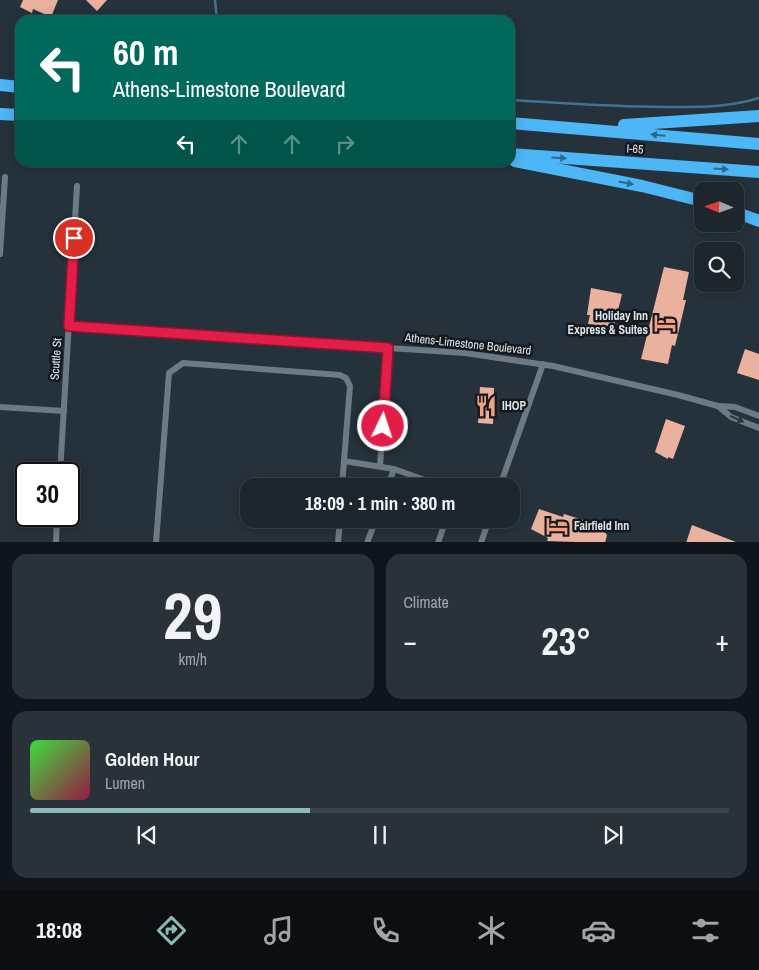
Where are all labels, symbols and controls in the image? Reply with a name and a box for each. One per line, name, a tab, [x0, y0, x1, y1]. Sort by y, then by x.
text: 60 m	[113, 29, 178, 76]
icon: left	[30, 35, 95, 100]
text: Athens-Limestone Boulevard	[113, 74, 346, 104]
icon: left	[172, 130, 200, 158]
icon: ahead	[225, 130, 253, 158]
icon: ahead	[278, 130, 306, 158]
icon: right	[331, 130, 359, 158]
one-way arrow	[650, 131, 666, 139]
street label: I-65	[626, 140, 645, 158]
one-way arrow	[551, 154, 567, 162]
one-way arrow	[713, 166, 729, 174]
one-way arrow	[619, 180, 635, 188]
north arrow	[694, 182, 744, 232]
map controls	[694, 182, 744, 292]
pin	[53, 217, 95, 259]
icon: arrive	[60, 224, 88, 252]
button: search	[694, 242, 744, 292]
place label: Holiday Inn Express & Suites	[568, 308, 649, 338]
hotel icon: Holiday Inn Express & Suites	[652, 310, 678, 336]
street label: Athens-Limestone Boulevard	[403, 329, 532, 359]
street label: Scuttle St	[47, 337, 65, 381]
restaurant icon: IHOP	[473, 393, 499, 419]
place label: IHOP	[502, 398, 526, 414]
position arrow	[356, 399, 408, 451]
one-way arrow	[730, 416, 744, 424]
speed limit sign: 30	[15, 462, 80, 527]
text: 18:09 · 1 min · 380 m	[305, 490, 455, 516]
hotel icon: Fairfield Inn	[544, 513, 570, 539]
place label: Fairfield Inn	[574, 518, 629, 534]
text: 29	[163, 572, 222, 659]
text: Climate	[404, 591, 449, 613]
text: 23°	[541, 616, 591, 667]
text: −	[404, 622, 417, 660]
text: +	[716, 622, 729, 660]
text: km/h	[179, 648, 207, 670]
text: Golden Hour	[105, 746, 199, 772]
text: Lumen	[105, 772, 145, 794]
icon: previous	[133, 821, 161, 849]
icon: pause	[366, 821, 394, 849]
icon: next	[599, 821, 627, 849]
icon: directions	[154, 913, 189, 948]
icon: music	[261, 913, 296, 948]
icon: phone	[368, 913, 403, 948]
icon: climate	[474, 913, 509, 948]
icon: car	[581, 913, 616, 948]
icon: filters	[688, 913, 723, 948]
text: 18:08	[36, 915, 82, 945]

